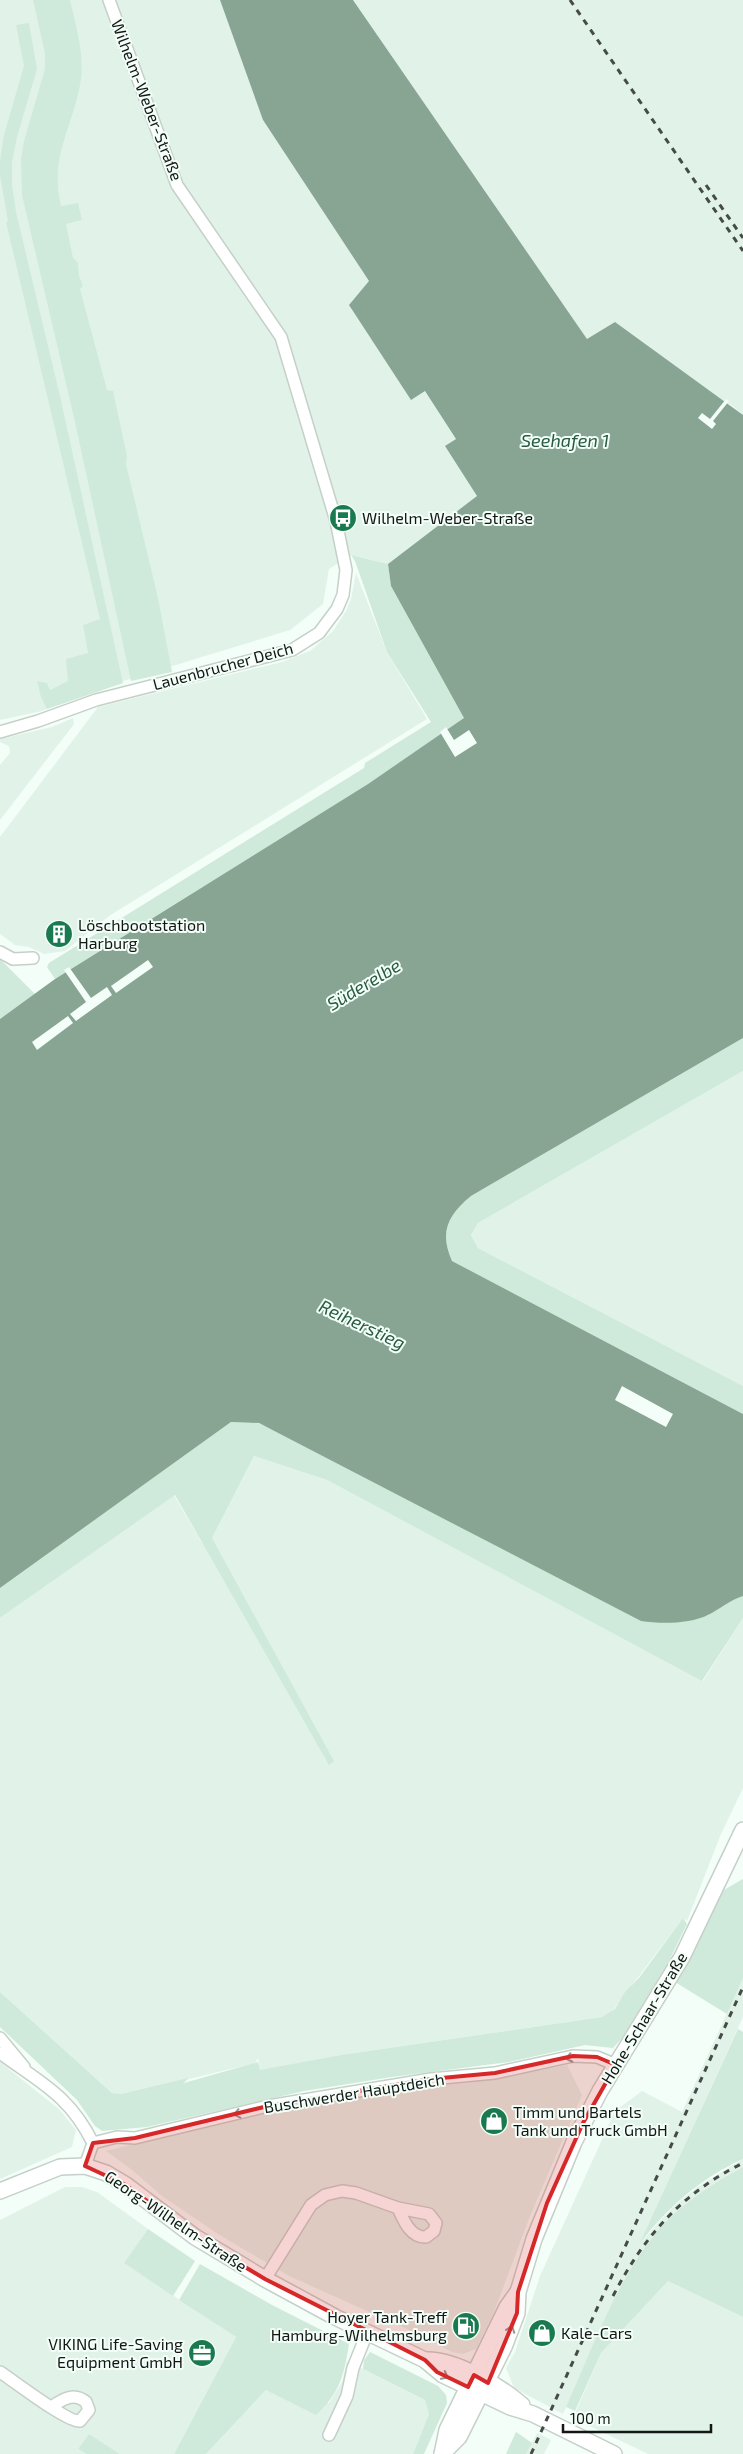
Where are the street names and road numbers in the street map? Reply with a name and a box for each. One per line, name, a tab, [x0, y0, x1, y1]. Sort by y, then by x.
street label: Wilhelm-Weber-Straße	[108, 17, 187, 183]
street label: Lauenbrucher Deich	[151, 638, 295, 693]
street label: Hohe-Schaar-Straße	[597, 1948, 690, 2087]
street label: Buschwerder Hauptdeich	[262, 2069, 446, 2116]
street label: Georg-Wilhelm-Straße	[102, 2166, 251, 2275]

